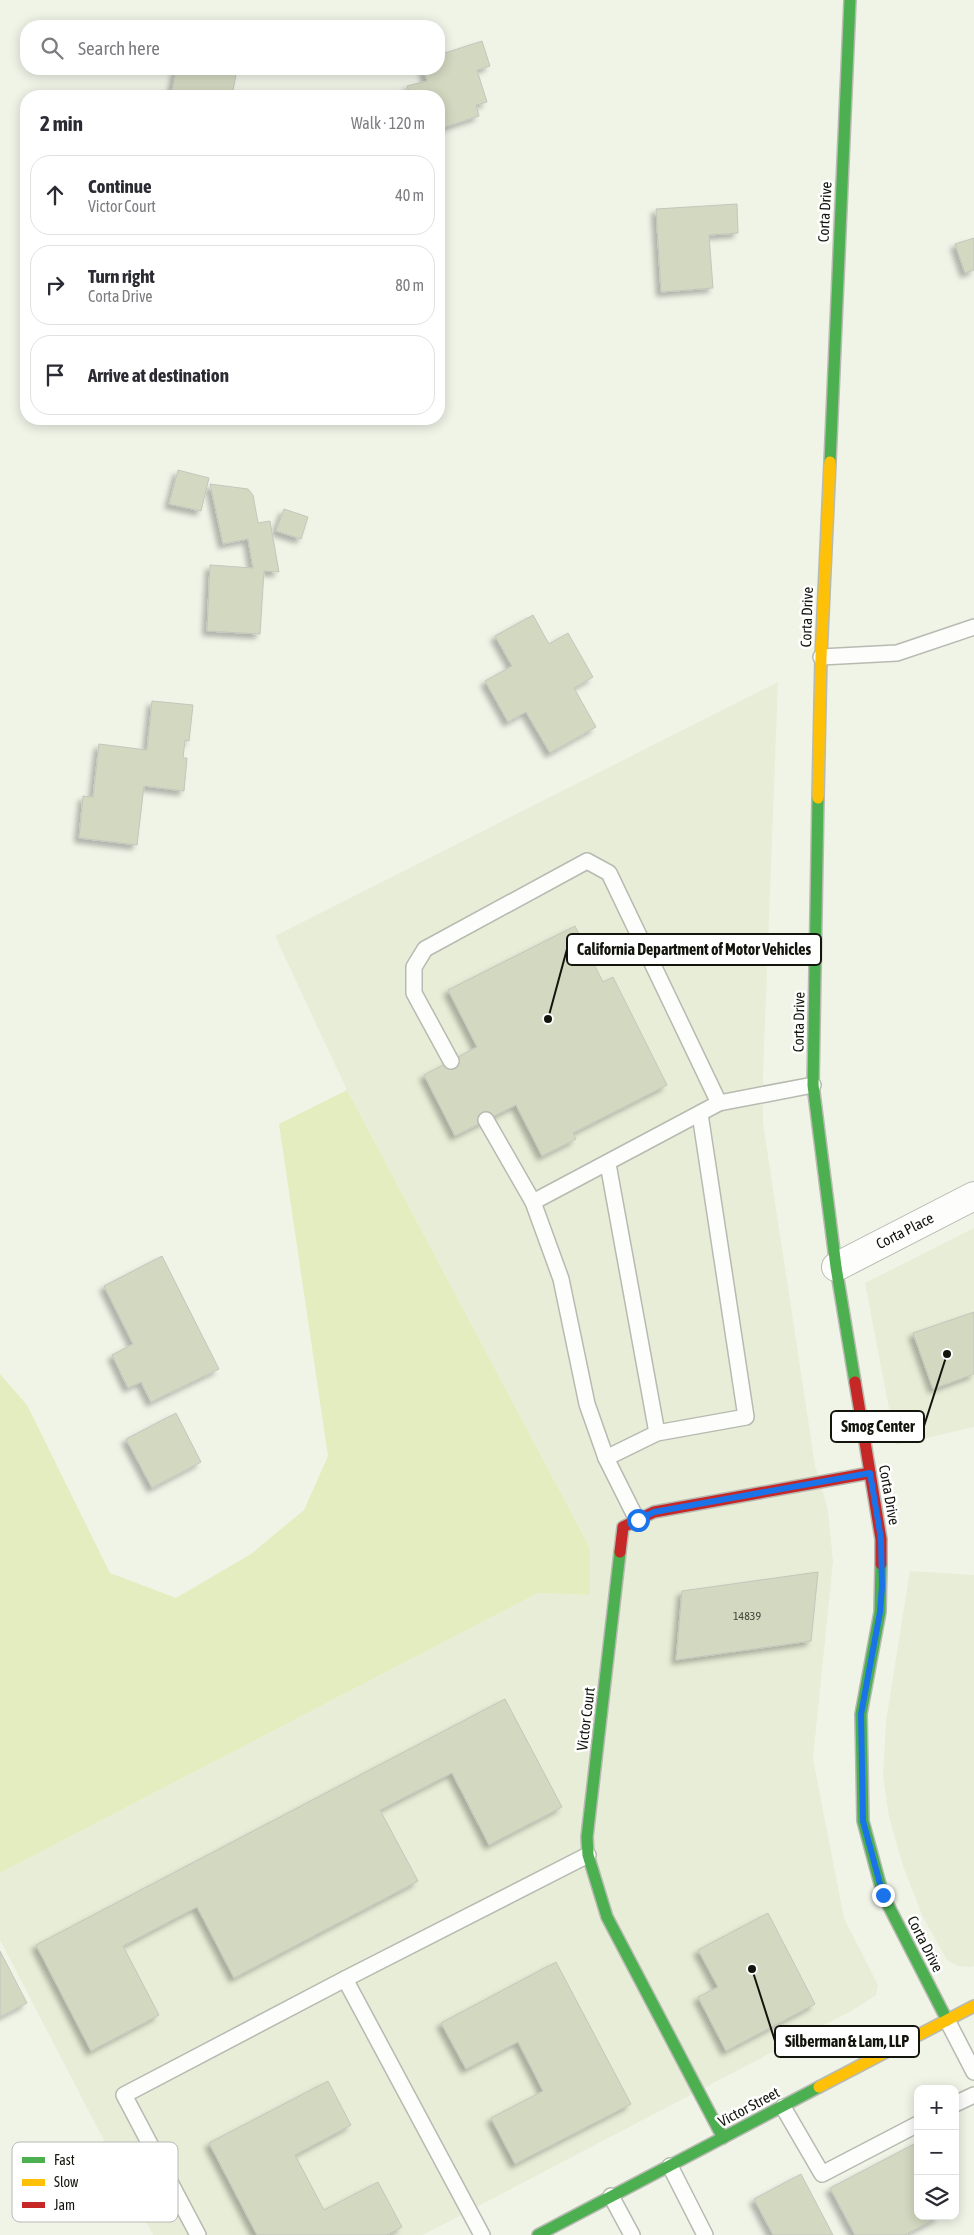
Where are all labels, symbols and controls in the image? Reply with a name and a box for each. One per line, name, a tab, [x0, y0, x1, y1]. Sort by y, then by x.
search box	[20, 20, 445, 75]
icon: search	[38, 34, 66, 62]
text: Search here	[78, 37, 160, 59]
text: 2 min	[40, 111, 83, 135]
text: Walk · 120 m	[351, 114, 425, 132]
text: Continue	[88, 175, 152, 197]
icon: ahead	[41, 181, 69, 209]
street label: Corta Drive	[814, 181, 835, 243]
text: 40 m	[395, 186, 424, 204]
text: Victor Court	[88, 197, 156, 215]
text: Turn right	[88, 265, 155, 287]
icon: right	[41, 271, 69, 299]
text: 80 m	[395, 276, 424, 294]
text: Corta Drive	[88, 287, 153, 305]
icon: arrive	[41, 361, 69, 389]
text: Arrive at destination	[88, 364, 229, 386]
street label: Corta Drive	[797, 586, 816, 648]
callout: California Department of Motor Vehicles	[567, 934, 821, 965]
text: California Department of Motor Vehicles	[577, 940, 811, 958]
street label: Corta Drive	[789, 991, 808, 1052]
street label: Corta Place	[873, 1209, 936, 1252]
callout: Smog Center	[831, 1411, 924, 1442]
text: Smog Center	[841, 1417, 915, 1435]
street label: Corta Drive	[876, 1464, 903, 1526]
route start	[627, 1509, 650, 1532]
house number: 14839	[733, 1609, 761, 1623]
street label: Victor Court	[573, 1686, 598, 1752]
route end	[872, 1884, 895, 1907]
street label: Corta Drive	[904, 1913, 947, 1975]
callout: Silberman & Lam, LLP	[775, 2026, 919, 2057]
text: Silberman & Lam, LLP	[785, 2032, 909, 2050]
street label: Victor Street	[715, 2083, 782, 2130]
map controls	[914, 2085, 959, 2220]
button: +	[914, 2085, 959, 2130]
button: −	[914, 2130, 959, 2175]
legend	[12, 2142, 178, 2222]
text: Fast	[54, 2152, 75, 2168]
text: Slow	[54, 2174, 79, 2190]
button: layers	[914, 2175, 959, 2220]
text: Jam	[54, 2197, 75, 2213]

